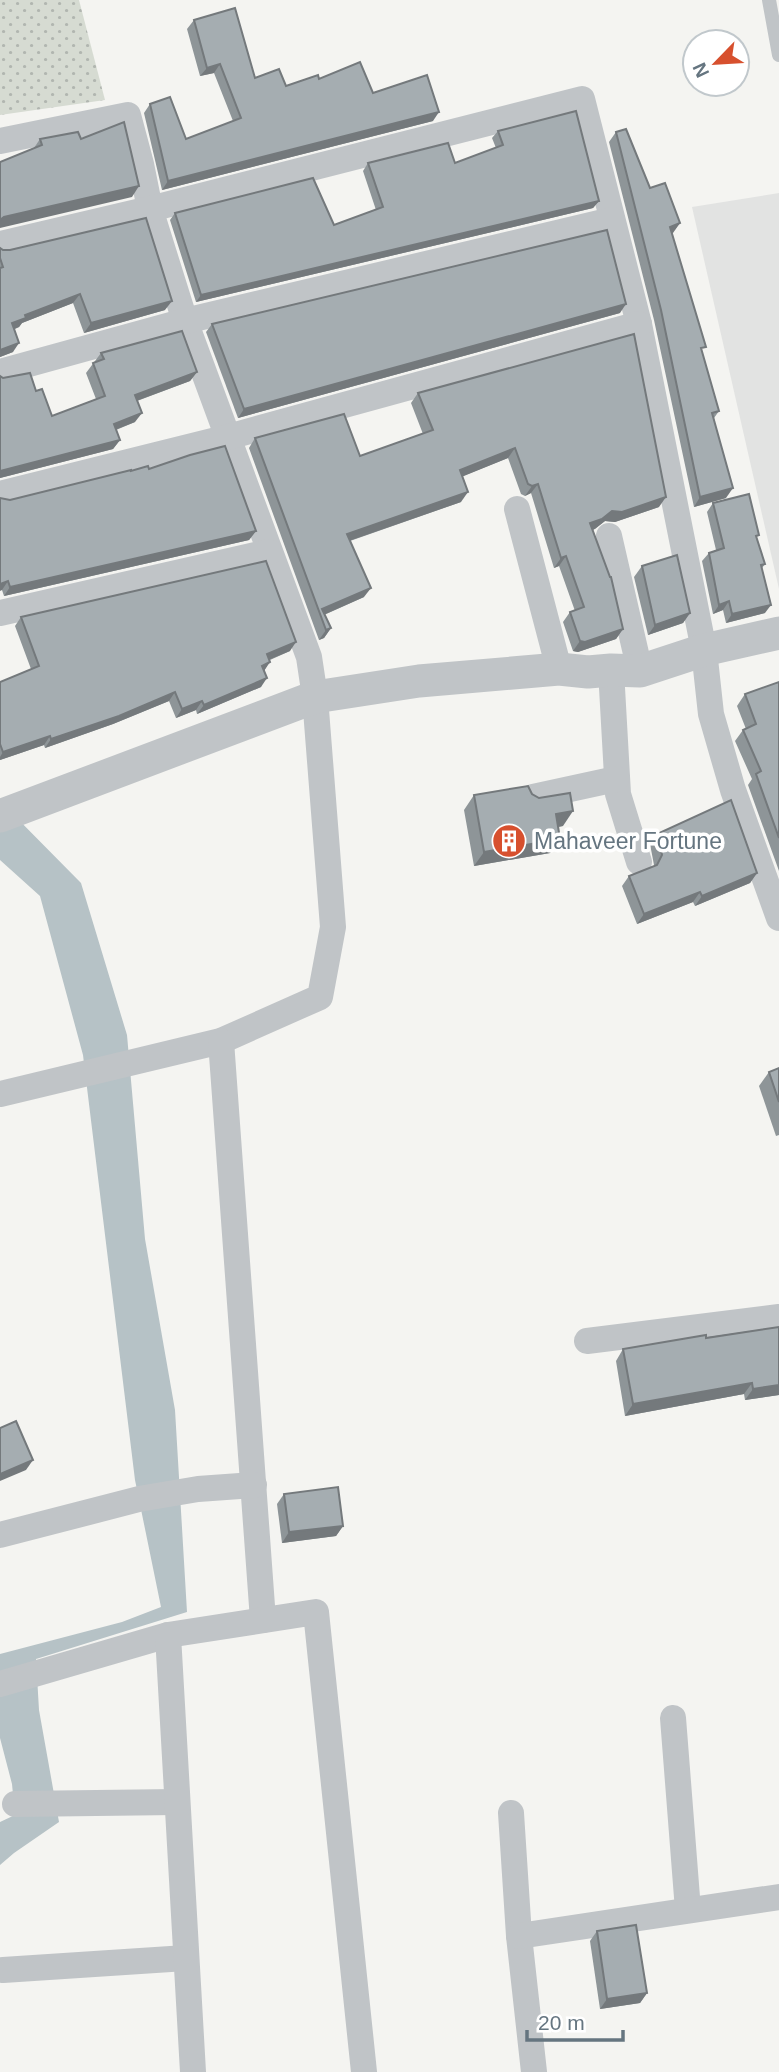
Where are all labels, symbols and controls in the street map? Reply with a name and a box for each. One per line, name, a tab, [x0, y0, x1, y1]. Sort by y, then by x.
north arrow	[681, 28, 751, 98]
text: N	[689, 59, 713, 81]
building icon: Mahaveer Fortune	[490, 822, 528, 860]
place label: Mahaveer Fortune	[534, 828, 722, 854]
scale bar	[527, 1998, 623, 2042]
text: 20 m	[538, 2011, 585, 2034]

